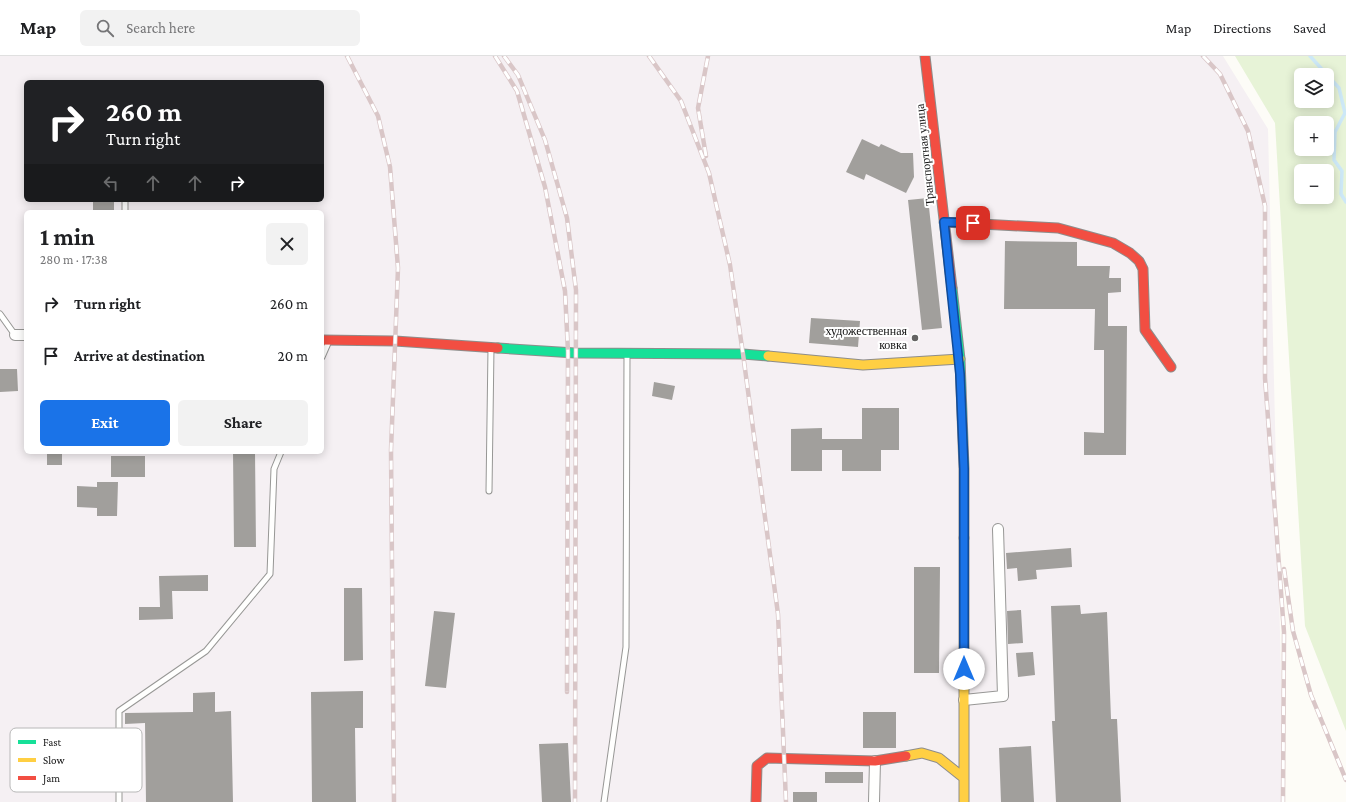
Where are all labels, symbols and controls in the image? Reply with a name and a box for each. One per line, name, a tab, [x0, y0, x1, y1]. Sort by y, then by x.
search box	[80, 10, 360, 46]
text: Map	[20, 17, 56, 38]
icon: search	[94, 17, 116, 39]
text: Search here	[126, 20, 195, 36]
text: Map	[1166, 20, 1191, 36]
text: Directions	[1213, 20, 1271, 36]
text: Saved	[1293, 20, 1326, 36]
map controls	[1294, 68, 1334, 204]
button: layers	[1294, 68, 1334, 108]
icon: right	[40, 96, 92, 148]
text: 260 m	[106, 96, 182, 127]
street label: Транспортная улица	[913, 103, 937, 207]
button: +	[1294, 116, 1334, 156]
text: Turn right	[106, 129, 180, 149]
button: −	[1294, 164, 1334, 204]
icon: left	[100, 172, 122, 194]
icon: ahead	[142, 172, 164, 194]
icon: ahead	[184, 172, 206, 194]
icon: right	[226, 172, 248, 194]
pin	[956, 206, 990, 240]
icon: arrive	[962, 212, 984, 234]
text: 1 min	[40, 223, 95, 250]
button: close	[266, 223, 308, 265]
text: 280 m · 17:38	[40, 252, 108, 267]
icon: right	[40, 293, 62, 315]
text: Turn right	[74, 296, 141, 312]
text: 260 m	[270, 296, 308, 312]
place label: художественная ковка	[825, 324, 908, 352]
marker: художественная ковка	[910, 333, 920, 343]
icon: arrive	[40, 345, 62, 367]
text: Arrive at destination	[74, 348, 205, 364]
text: 20 m	[278, 348, 308, 364]
button: Exit	[40, 400, 170, 446]
button: Share	[178, 400, 308, 446]
position arrow	[943, 648, 985, 690]
legend	[10, 728, 142, 792]
text: Fast	[43, 736, 62, 748]
text: Slow	[43, 754, 65, 766]
text: Jam	[42, 772, 60, 785]

